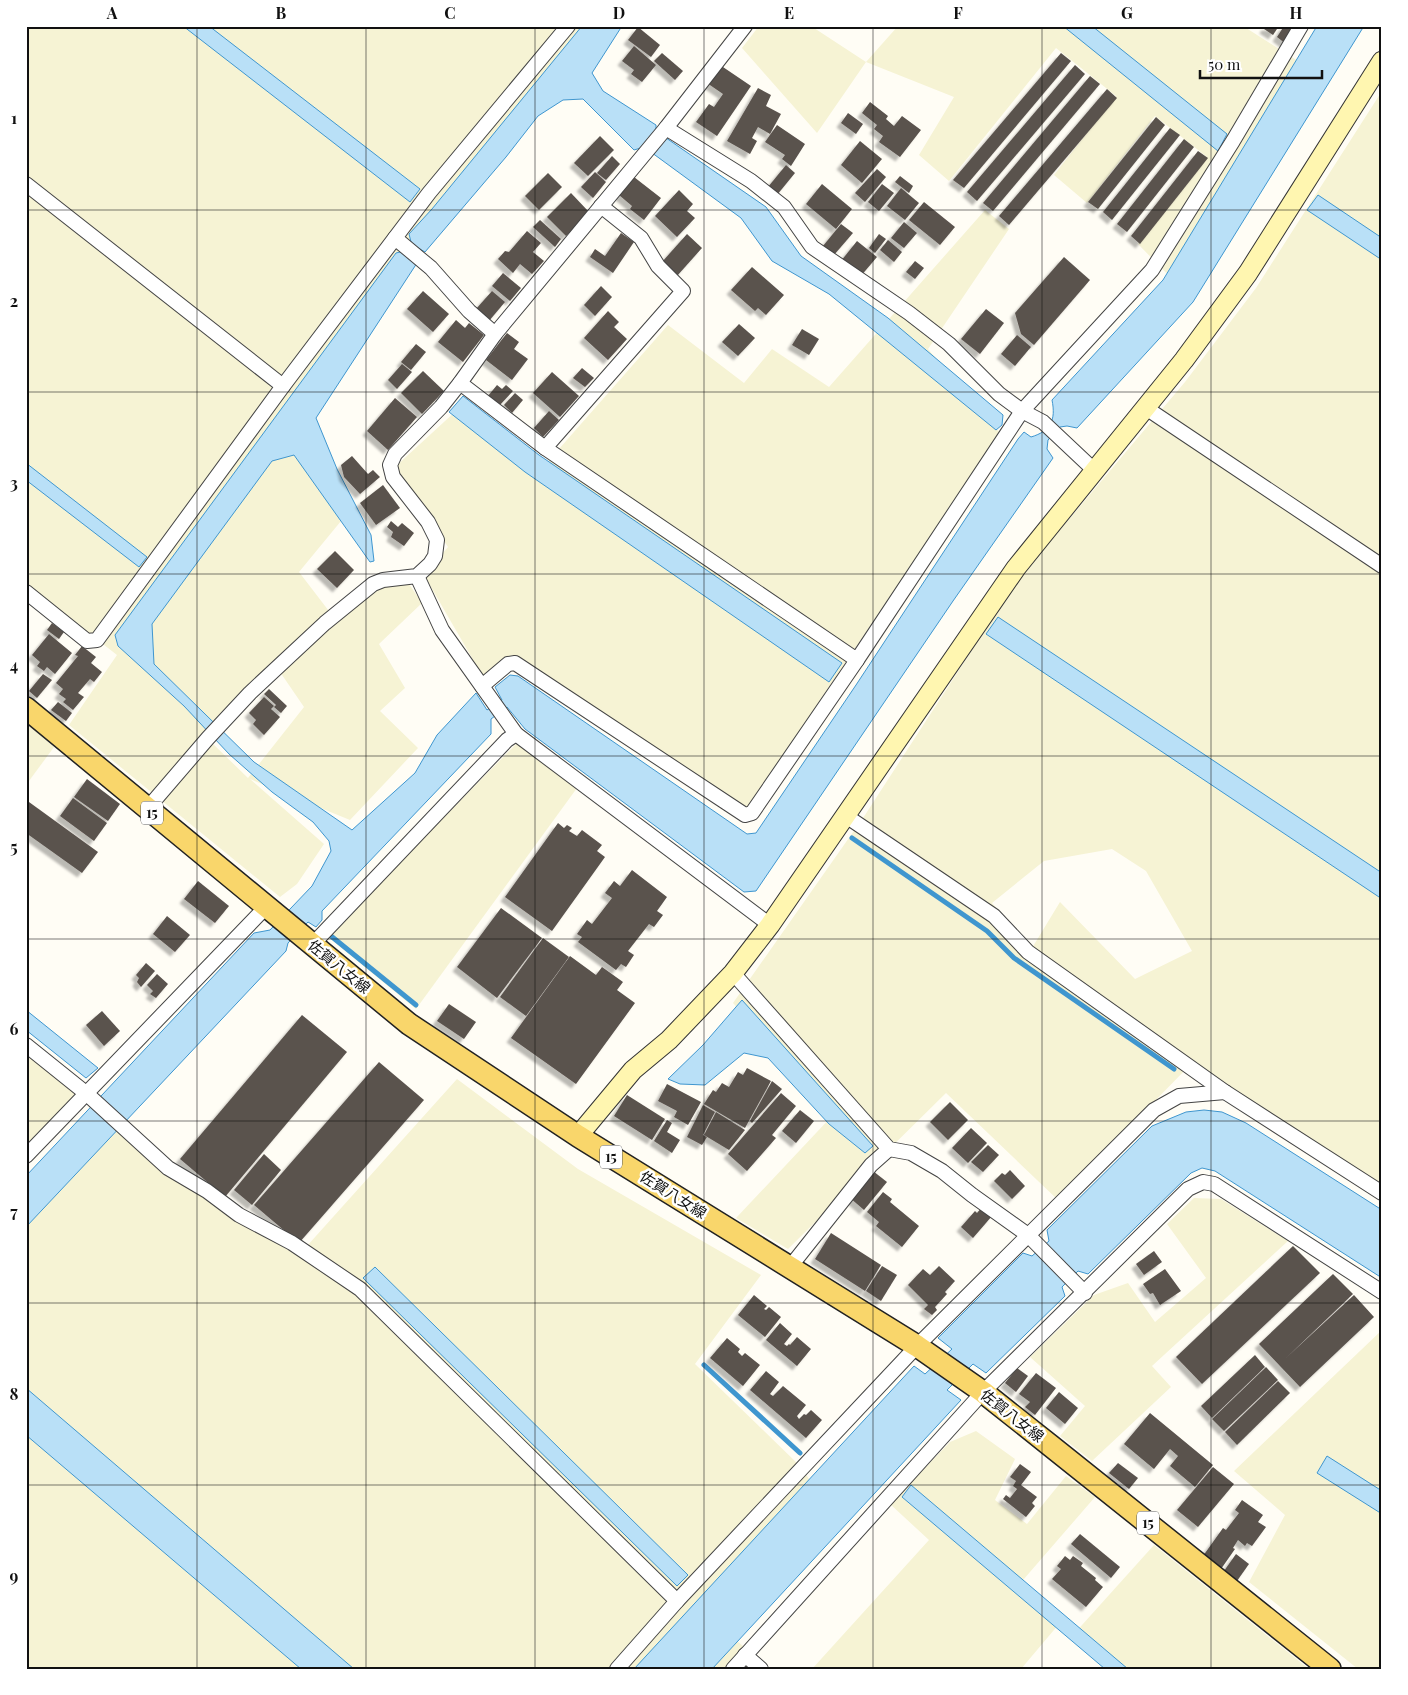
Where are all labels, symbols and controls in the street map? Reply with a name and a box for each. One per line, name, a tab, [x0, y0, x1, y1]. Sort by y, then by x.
text: A	[106, 2, 118, 23]
text: B	[276, 2, 287, 23]
text: C	[444, 2, 456, 23]
text: D	[613, 2, 625, 23]
text: E	[784, 2, 794, 23]
text: F	[953, 2, 963, 23]
text: G	[1121, 2, 1133, 23]
text: H	[1290, 2, 1303, 23]
scale bar	[1200, 48, 1323, 80]
text: 50 m	[1208, 54, 1241, 74]
text: 1	[11, 107, 17, 128]
text: 2	[10, 290, 18, 311]
text: 3	[10, 472, 18, 493]
text: 4	[10, 654, 18, 675]
road number: 15	[141, 801, 163, 824]
text: 5	[10, 836, 18, 857]
street label: 佐賀八女線	[304, 935, 375, 998]
text: 6	[10, 1018, 19, 1039]
road number: 15	[600, 1146, 622, 1168]
street label: 佐賀八女線	[636, 1166, 711, 1223]
text: 7	[10, 1201, 18, 1222]
text: 8	[10, 1383, 19, 1404]
street label: 佐賀八女線	[977, 1384, 1048, 1446]
road number: 15	[1137, 1512, 1159, 1535]
text: 9	[10, 1565, 19, 1586]

